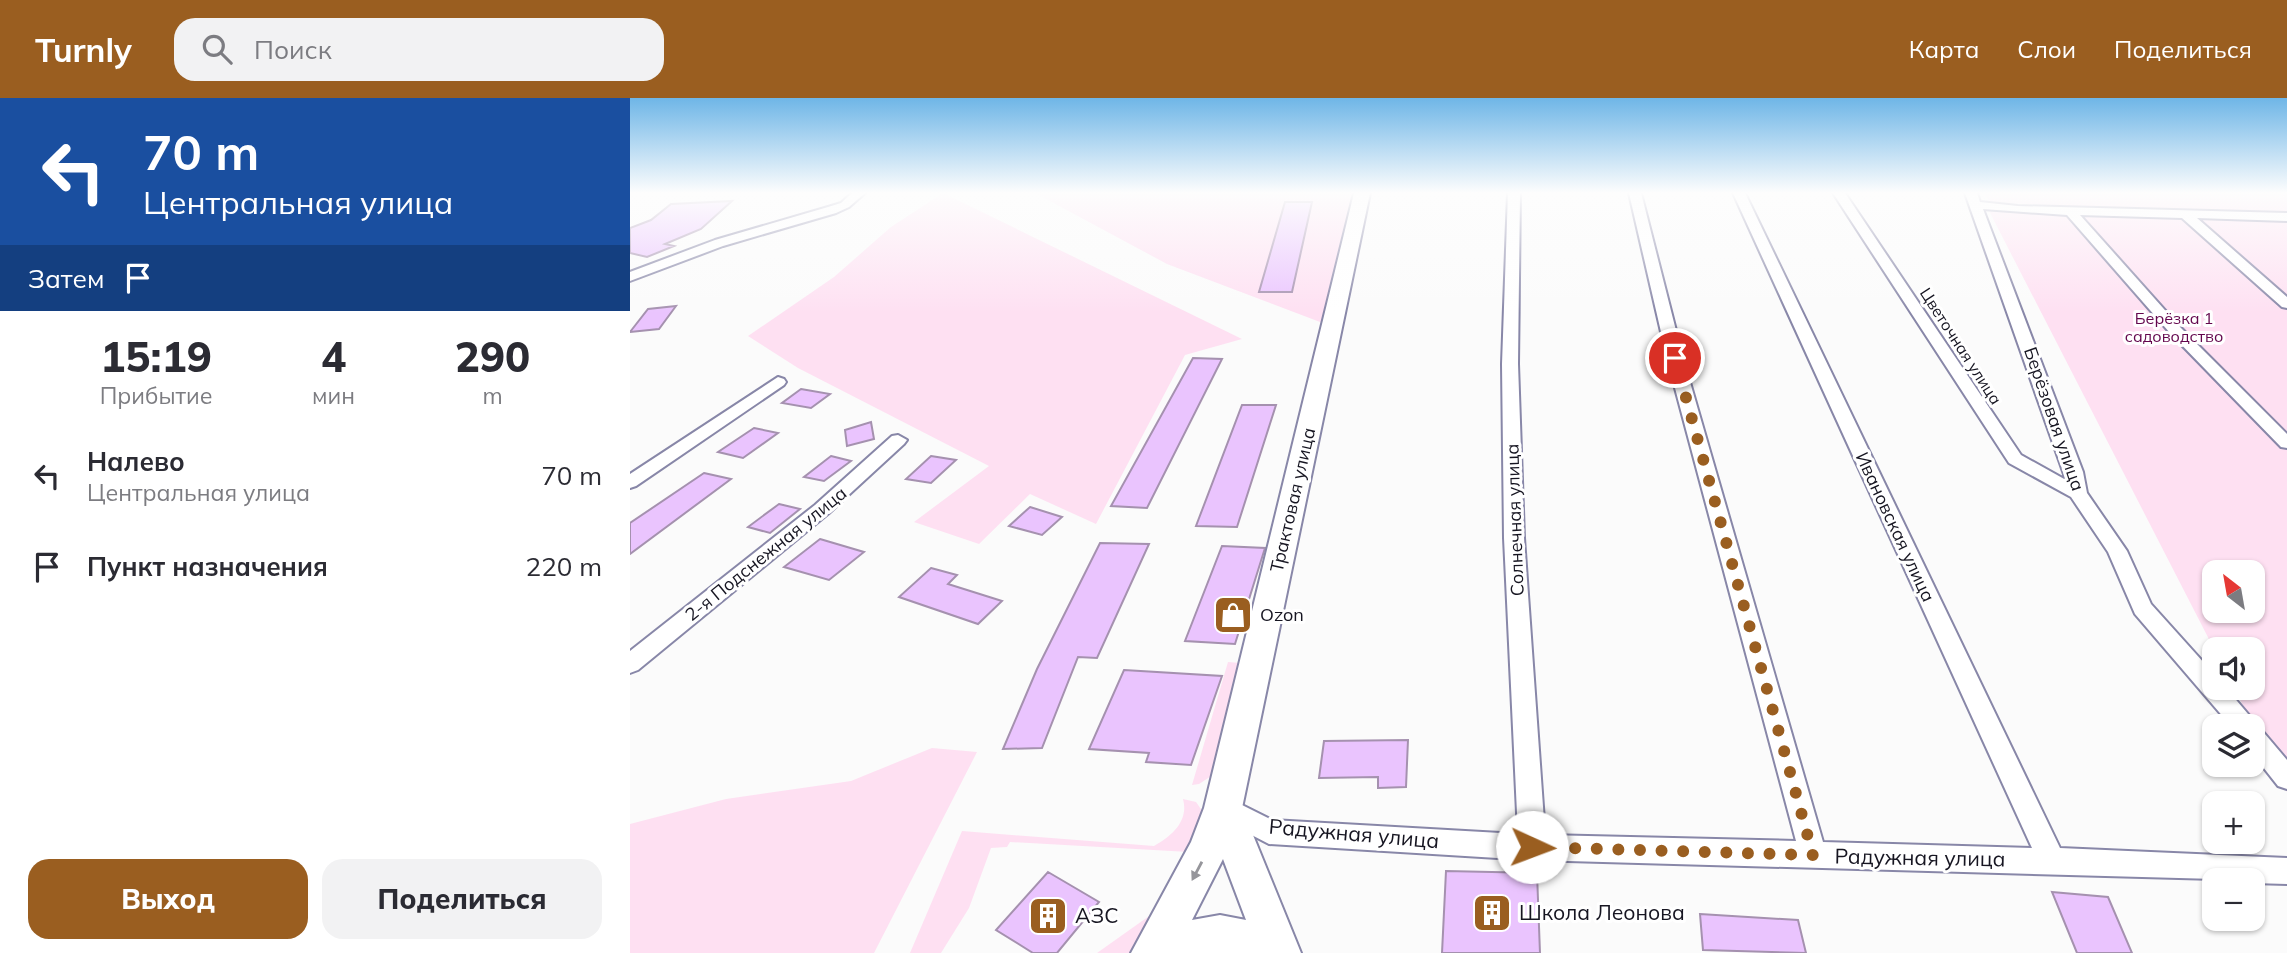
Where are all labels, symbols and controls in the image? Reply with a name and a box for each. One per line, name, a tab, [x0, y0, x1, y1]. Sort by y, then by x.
search box	[174, 18, 664, 81]
text: Turnly	[35, 29, 132, 70]
icon: search	[198, 30, 236, 68]
text: Поиск	[254, 33, 332, 66]
text: Карта	[1909, 34, 1979, 64]
text: Слои	[2017, 34, 2076, 64]
text: Поделиться	[2114, 34, 2252, 64]
text: 70 m	[143, 121, 259, 182]
icon: left	[28, 126, 119, 217]
text: Центральная улица	[143, 182, 453, 222]
icon: arrive	[119, 259, 157, 297]
text: Затем	[28, 262, 105, 295]
street label: Цветочная улица	[1916, 284, 2006, 408]
park label: Берёзка 1 садоводство	[2125, 308, 2223, 346]
pin	[1645, 328, 1705, 388]
text: 15:19	[100, 330, 212, 383]
text: 4	[321, 330, 346, 383]
text: 290	[455, 330, 530, 383]
icon: arrive	[1656, 339, 1694, 377]
street label: Берёзовая улица	[2019, 344, 2090, 494]
text: Прибытие	[100, 381, 212, 410]
text: мин	[312, 381, 355, 410]
text: m	[482, 381, 503, 410]
street label: Трактовая улица	[1265, 425, 1320, 574]
street label: Солнечная улица	[1500, 443, 1529, 597]
text: Налево	[87, 445, 185, 478]
street label: Ивановская улица	[1851, 448, 1940, 605]
icon: left	[28, 457, 66, 495]
text: 70 m	[541, 459, 602, 492]
text: Центральная улица	[87, 478, 310, 507]
street label: 2-я Подснежная улица	[680, 481, 851, 626]
icon: arrive	[28, 548, 66, 586]
text: Пункт назначения	[87, 550, 328, 583]
text: 220 m	[526, 550, 602, 583]
north arrow	[2202, 560, 2264, 623]
map controls	[2202, 560, 2265, 931]
shop icon: Ozon	[1212, 594, 1254, 636]
place label: Ozon	[1260, 603, 1304, 626]
button: sound	[2202, 637, 2265, 700]
button: layers	[2202, 714, 2265, 777]
button: +	[2202, 791, 2265, 854]
position arrow	[1495, 810, 1569, 884]
street label: Радужная улица	[1268, 813, 1440, 853]
street label: Радужная улица	[1834, 843, 2006, 871]
button: Выход	[28, 859, 308, 939]
button: Поделиться	[322, 859, 602, 939]
one-way arrow	[1191, 861, 1203, 881]
button: −	[2202, 868, 2265, 931]
building icon: Школа Леонова	[1471, 892, 1513, 934]
building icon: АЗС	[1027, 895, 1069, 937]
place label: Школа Леонова	[1519, 899, 1685, 925]
place label: АЗС	[1075, 902, 1119, 928]

